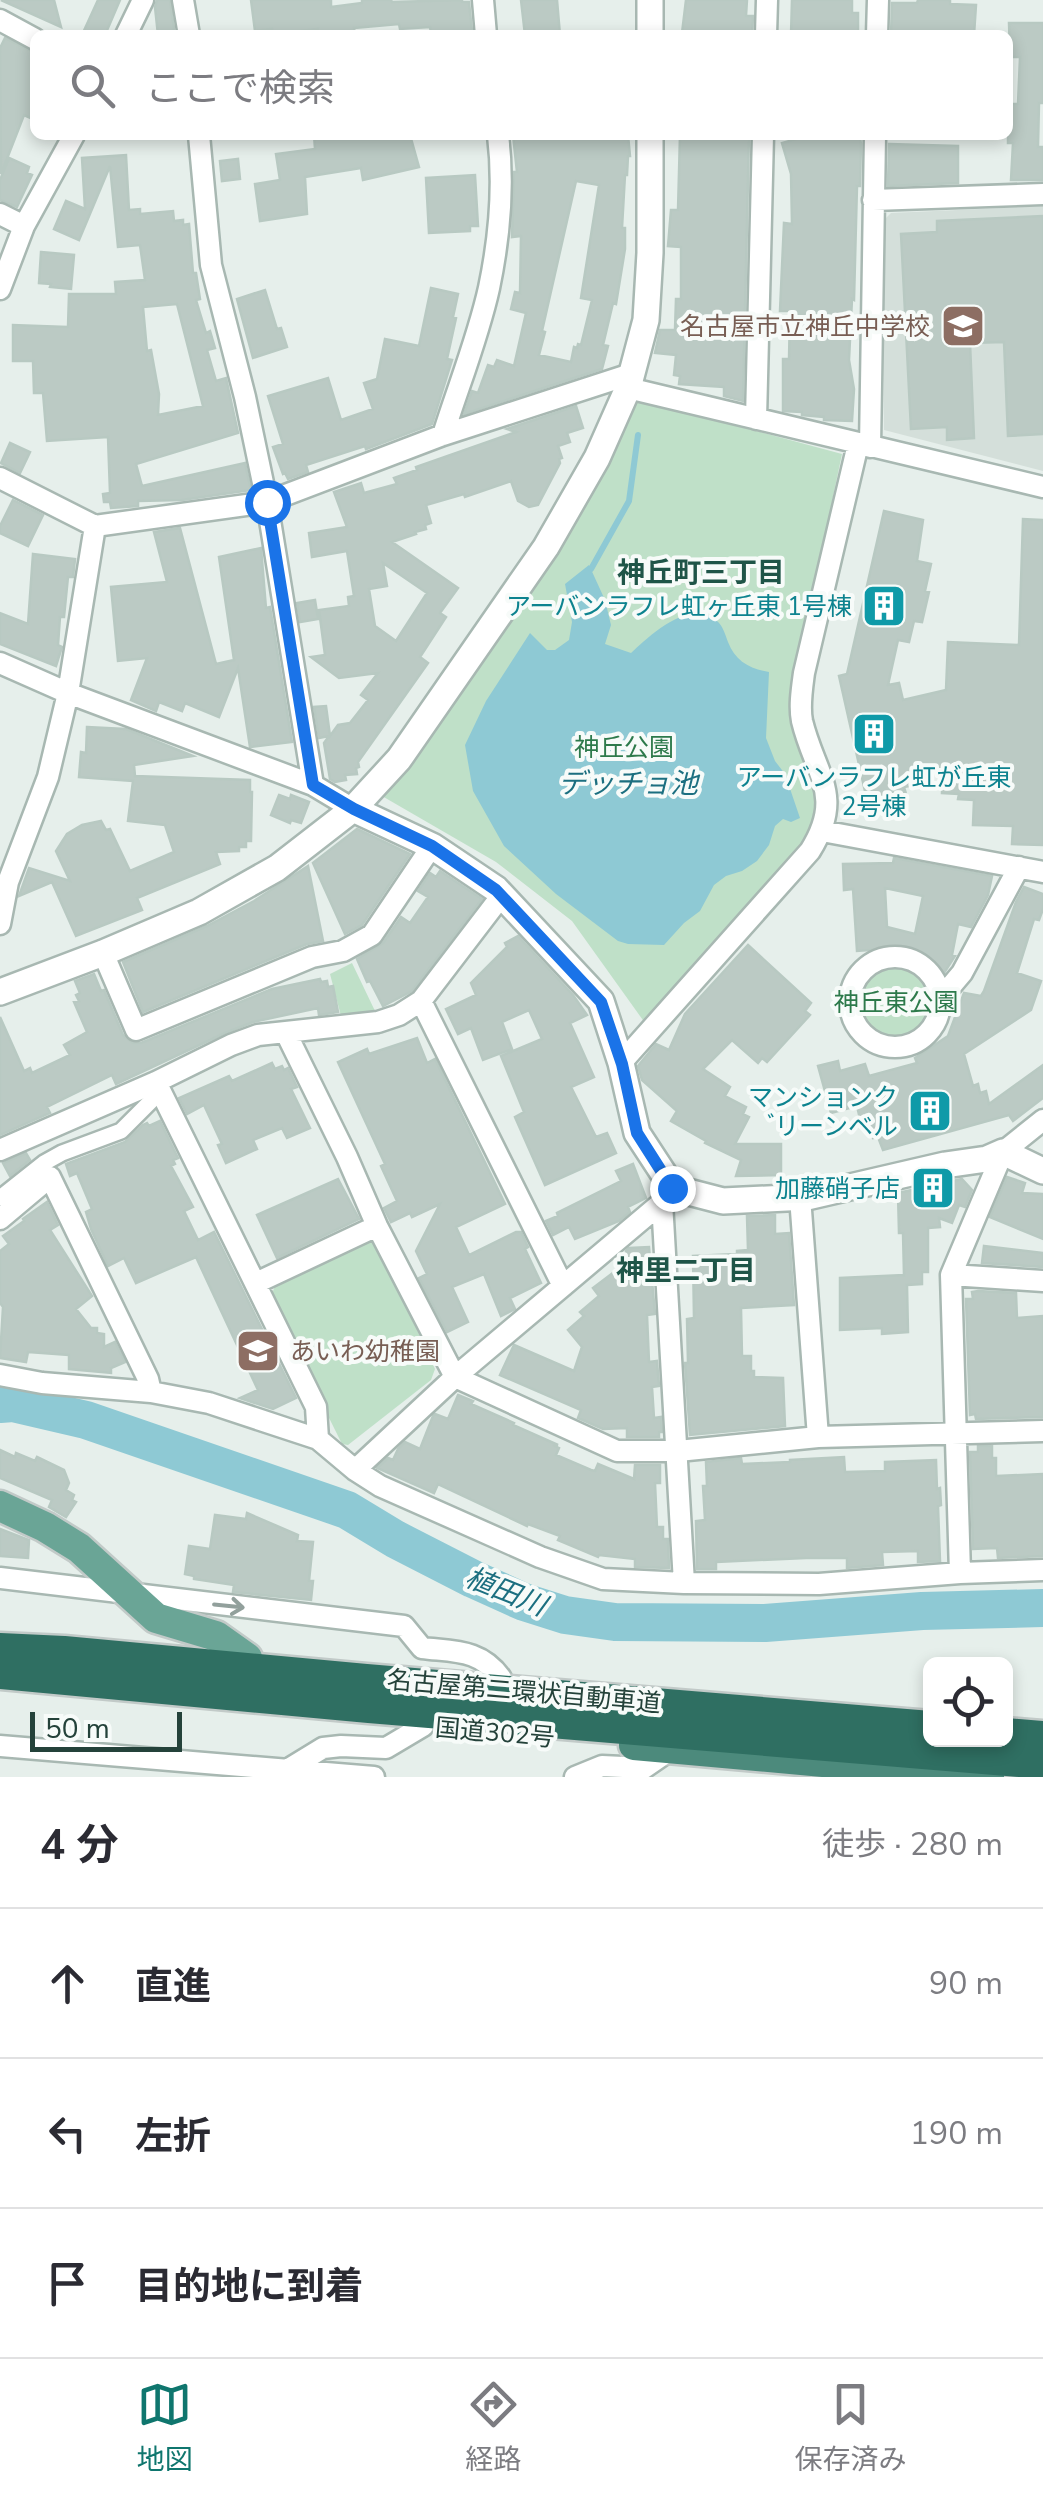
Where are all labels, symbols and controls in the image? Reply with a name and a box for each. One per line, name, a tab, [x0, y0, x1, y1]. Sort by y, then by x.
search box	[30, 30, 1013, 140]
icon: search	[65, 58, 120, 113]
text: ここで検索	[145, 63, 335, 114]
school or university icon: 名古屋市立神丘中学校	[940, 303, 986, 349]
place label: 名古屋市立神丘中学校	[680, 310, 930, 344]
route start	[245, 480, 291, 526]
district label: 神丘町三丁目	[617, 554, 785, 592]
building icon: アーバンラフレ虹ヶ丘東 1号棟	[861, 583, 907, 629]
place label: アーバンラフレ虹ヶ丘東 1号棟	[506, 590, 852, 624]
building icon: アーバンラフレ虹が丘東 2号棟	[851, 711, 897, 757]
park label: 神丘公園	[574, 731, 674, 765]
place label: アーバンラフレ虹が丘東 2号棟	[737, 761, 1011, 824]
water label: デッチョ池	[558, 765, 701, 803]
park label: 神丘東公園	[833, 986, 959, 1020]
place label: マンションク ゙リーンベル	[748, 1081, 898, 1144]
building icon: マンションク ゙リーンベル	[907, 1088, 953, 1134]
building icon: 加藤硝子店	[910, 1165, 956, 1211]
route end	[650, 1166, 696, 1212]
place label: 加藤硝子店	[775, 1172, 900, 1206]
district label: 神里二丁目	[616, 1252, 756, 1290]
school or university icon: あいわ幼稚園	[235, 1328, 281, 1374]
place label: あいわ幼稚園	[290, 1335, 440, 1369]
water label: 植田川	[460, 1559, 554, 1626]
one-way arrow	[212, 1597, 244, 1616]
map controls	[923, 1657, 1013, 1747]
button: locate	[923, 1657, 1013, 1747]
street label: 名古屋第二環状自動車道	[385, 1663, 662, 1721]
scale bar	[30, 1707, 182, 1752]
text: 50 m	[45, 1710, 110, 1748]
street label: 国道302号	[434, 1711, 556, 1755]
text: 4 分	[40, 1817, 119, 1874]
text: 徒歩 · 280 m	[822, 1823, 1003, 1866]
icon: ahead	[40, 1956, 95, 2011]
text: 直進	[135, 1961, 211, 2012]
text: 90 m	[929, 1962, 1003, 2005]
icon: left	[40, 2106, 95, 2161]
text: 左折	[135, 2111, 211, 2162]
text: 190 m	[910, 2112, 1003, 2155]
icon: arrive	[40, 2256, 95, 2311]
text: 目的地に到着	[135, 2261, 363, 2312]
tab: 地図	[136, 2377, 193, 2479]
tab: 経路	[465, 2377, 522, 2479]
tab: 保存済み	[794, 2377, 907, 2479]

